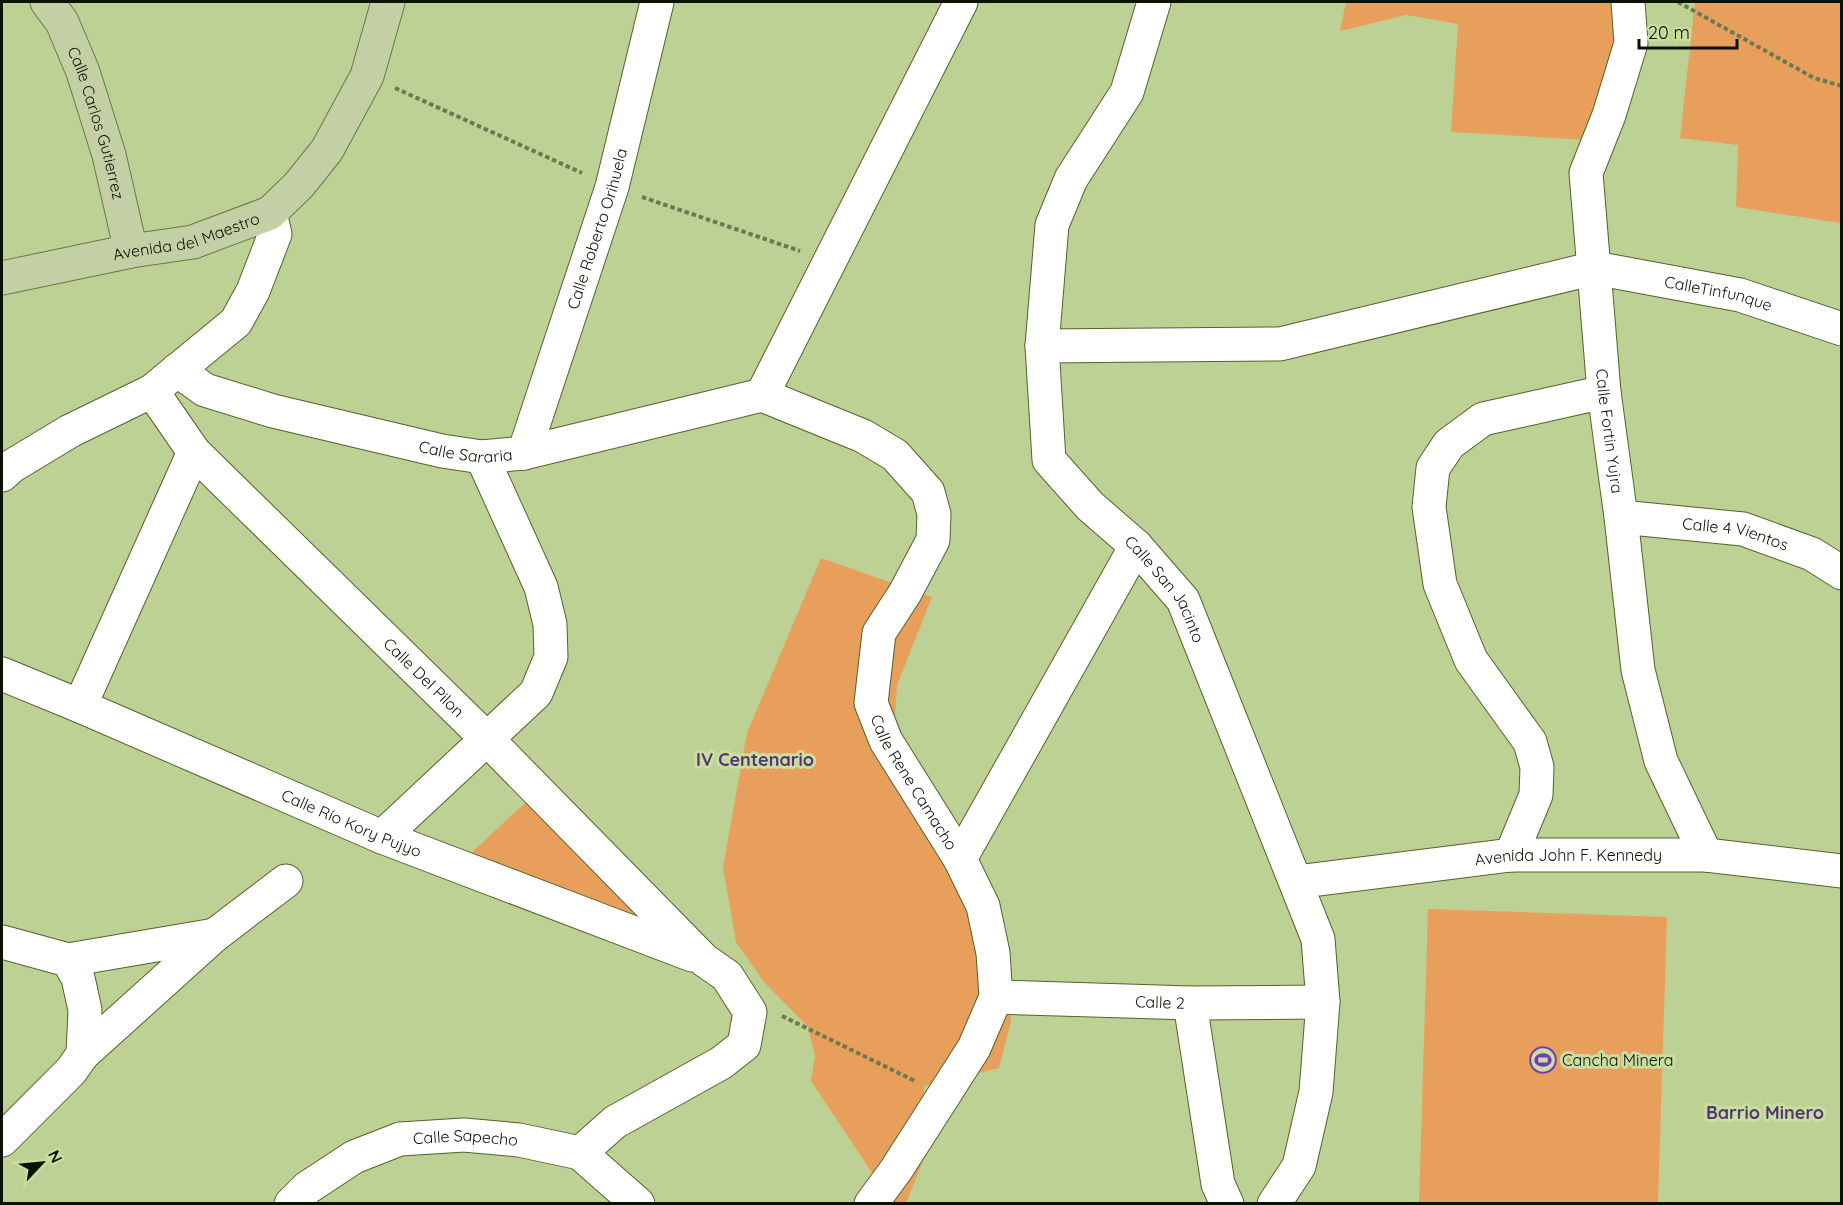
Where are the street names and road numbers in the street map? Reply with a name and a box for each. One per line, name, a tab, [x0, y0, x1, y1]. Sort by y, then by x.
street label: Calle Carlos Gutierrez	[63, 43, 129, 201]
street label: Calle Roberto Orihuela	[562, 146, 631, 312]
street label: Avenida del Maestro	[111, 208, 262, 265]
street label: CalleTinfunque	[1663, 271, 1775, 315]
street label: Calle Fortin Yujra	[1592, 368, 1628, 495]
street label: Calle Sararia	[417, 436, 513, 467]
street label: Calle 4 Vientos	[1681, 513, 1791, 555]
street label: Calle San Jacinto	[1121, 531, 1209, 646]
street label: Calle Del Pilon	[379, 633, 468, 721]
street label: Calle Rene Camacho	[866, 711, 962, 854]
street label: Calle Río Kory Pujyo	[278, 785, 425, 861]
street label: Avenida John F. Kennedy	[1474, 845, 1662, 869]
street label: Calle 2	[1135, 991, 1185, 1013]
street label: Calle Sapecho	[412, 1125, 519, 1150]

